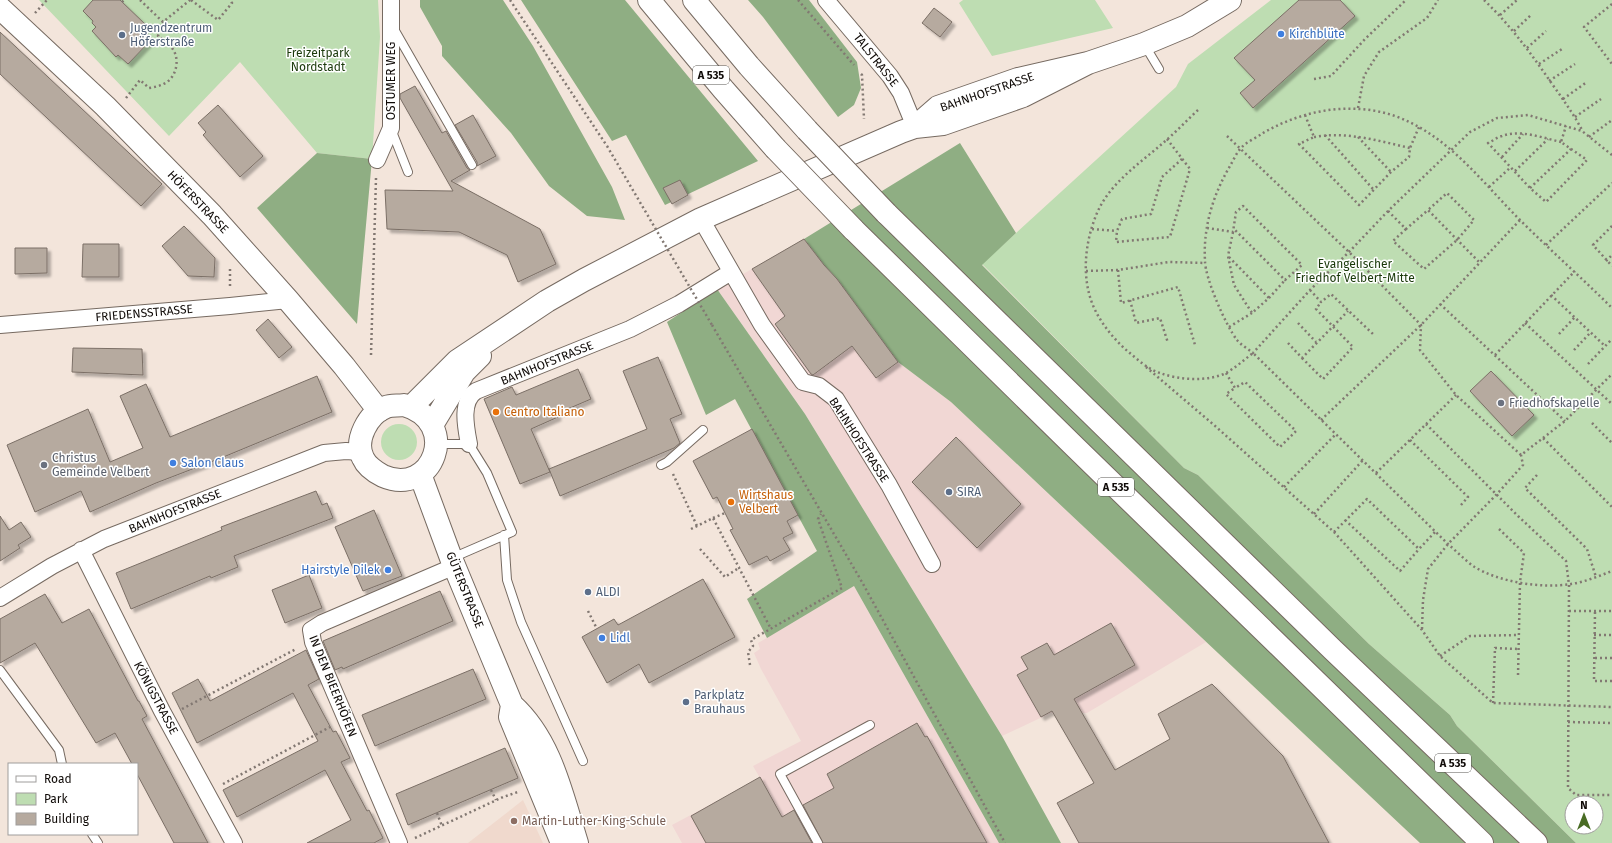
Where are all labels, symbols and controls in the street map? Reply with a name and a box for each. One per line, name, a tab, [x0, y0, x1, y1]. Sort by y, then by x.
place label: Jugendzentrum Höferstraße	[130, 21, 212, 49]
place label: Kirchblüte	[1289, 27, 1345, 41]
marker: Kirchblüte	[1276, 29, 1286, 39]
marker: Jugendzentrum Höferstraße	[117, 30, 127, 40]
street label: TALSTRASSE	[851, 30, 901, 90]
street label: OSTUMER WEG	[384, 42, 398, 120]
park label: Freizeitpark Nordstadt	[286, 46, 351, 74]
road number: A 535	[693, 66, 729, 84]
street label: BAHNHOFSTRASSE	[938, 69, 1036, 115]
street label: HÖFERSTRASSE	[165, 166, 233, 236]
park label: Evangelischer Friedhof Velbert-Mitte	[1295, 257, 1415, 285]
street label: FRIEDENSSTRASSE	[95, 302, 193, 324]
street label: BAHNHOFSTRASSE	[499, 338, 595, 388]
street label: BAHNHOFSTRASSE	[826, 395, 892, 485]
place label: Friedhofskapelle	[1509, 396, 1599, 410]
marker: Friedhofskapelle	[1496, 398, 1506, 408]
place label: Centro Italiano	[504, 405, 585, 419]
marker: Centro Italiano	[491, 407, 501, 417]
place label: Christus Gemeinde Velbert	[52, 451, 150, 479]
place label: Salon Claus	[181, 456, 244, 470]
marker: Salon Claus	[168, 458, 178, 468]
marker: Christus Gemeinde Velbert	[39, 460, 49, 470]
road number: A 535	[1098, 478, 1134, 496]
place label: SIRA	[957, 485, 981, 499]
street label: BAHNHOFSTRASSE	[127, 486, 223, 536]
marker: SIRA	[944, 487, 954, 497]
place label: Wirtshaus Velbert	[739, 488, 793, 516]
marker: Wirtshaus Velbert	[726, 497, 736, 507]
street label: GÜTERSTRASSE	[443, 549, 489, 630]
place label: Hairstyle Dilek	[301, 563, 381, 577]
marker: Hairstyle Dilek	[383, 565, 393, 575]
place label: ALDI	[596, 585, 620, 599]
marker: ALDI	[583, 587, 593, 597]
place label: Lidl	[610, 631, 631, 645]
street label: IN DEN BIEERHÖFEN	[306, 632, 362, 739]
marker: Lidl	[597, 633, 607, 643]
street label: KÖNIGSTRASSE	[131, 658, 183, 737]
place label: Parkplatz Brauhaus	[694, 688, 746, 716]
marker: Parkplatz Brauhaus	[681, 697, 691, 707]
road number: A 535	[1435, 754, 1471, 772]
legend	[8, 763, 138, 835]
text: Road	[44, 772, 72, 786]
text: Park	[44, 792, 68, 806]
north arrow	[1564, 795, 1604, 835]
text: N	[1580, 799, 1588, 812]
text: Building	[44, 812, 90, 826]
place label: Martin-Luther-King-Schule	[522, 814, 666, 828]
marker: Martin-Luther-King-Schule	[509, 816, 519, 826]

